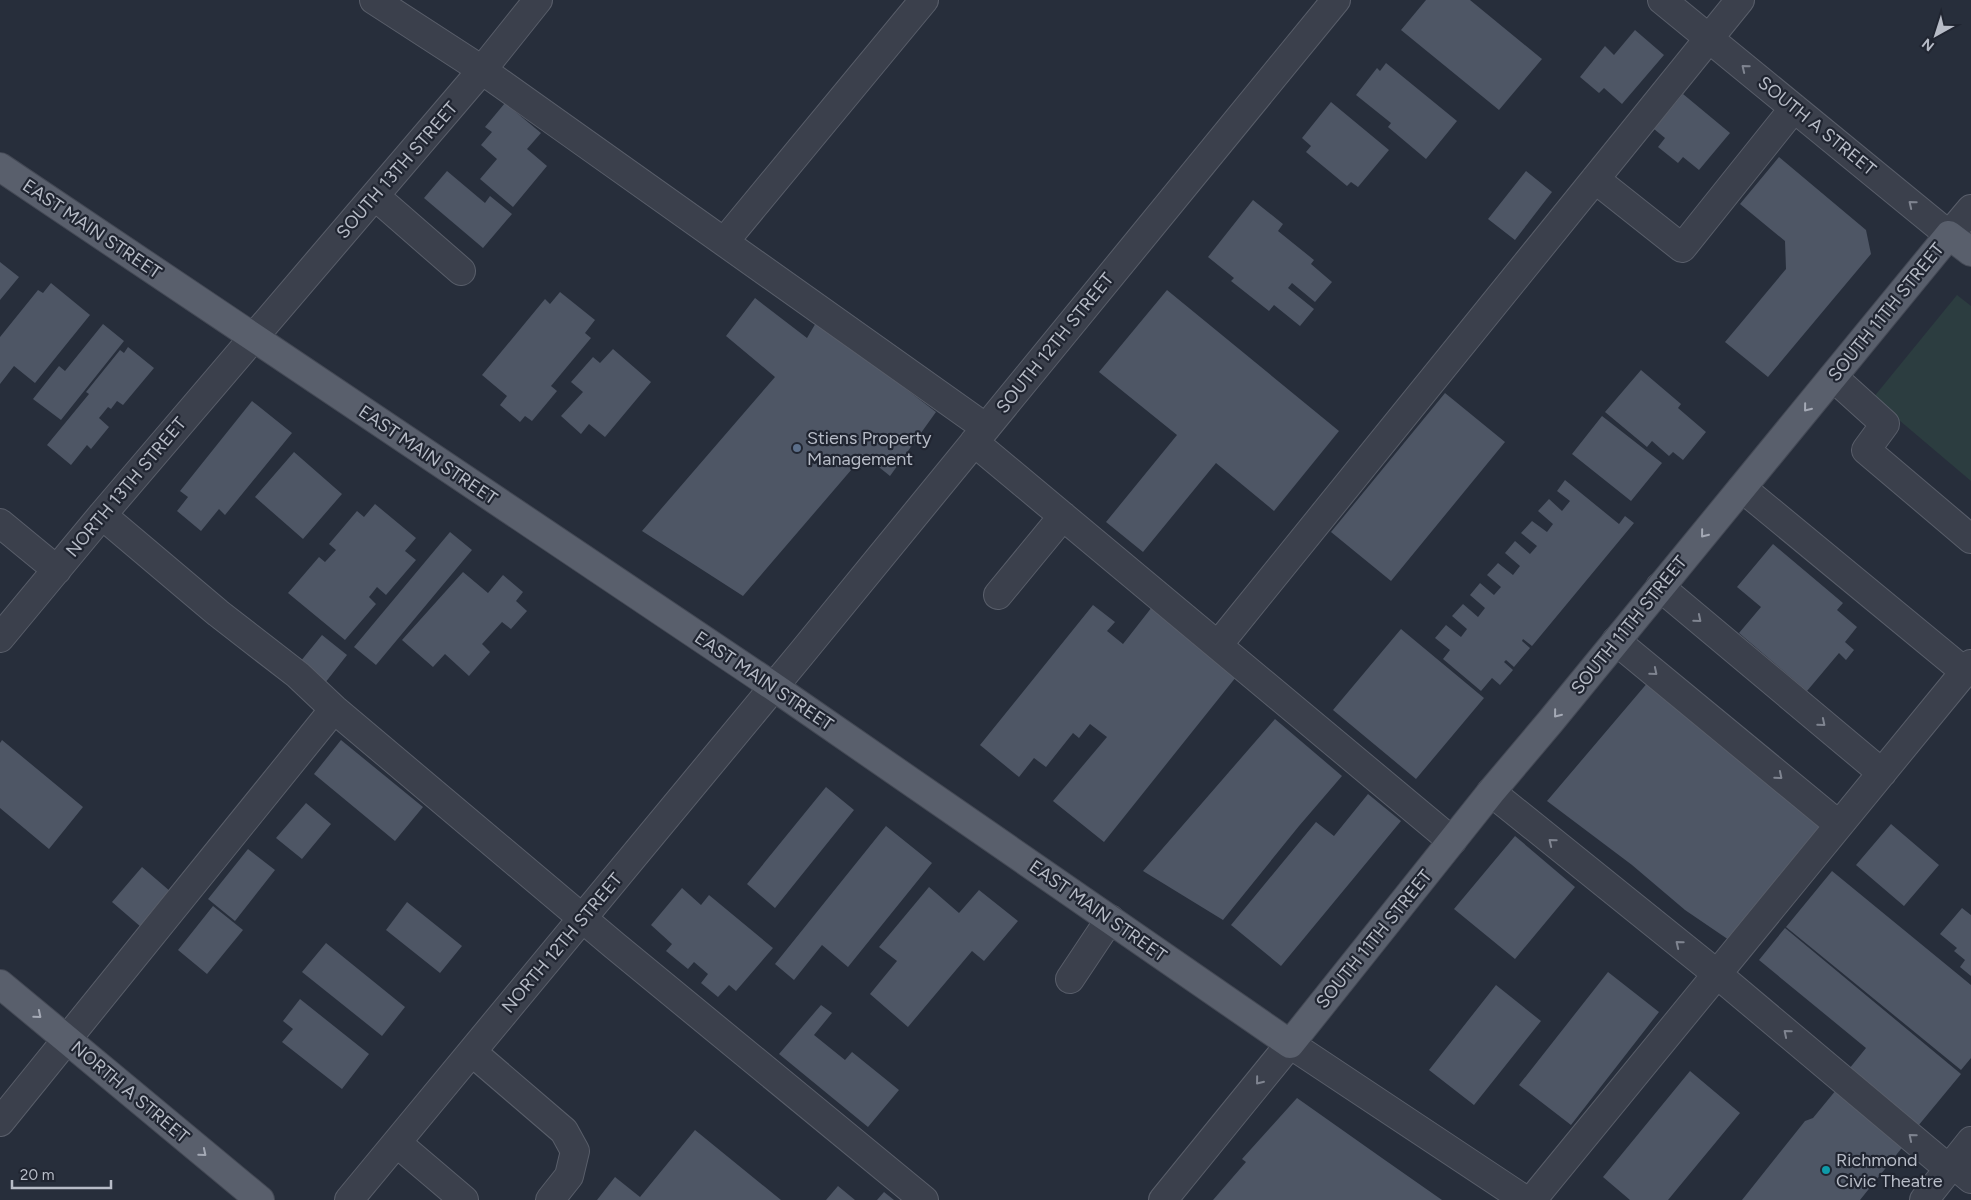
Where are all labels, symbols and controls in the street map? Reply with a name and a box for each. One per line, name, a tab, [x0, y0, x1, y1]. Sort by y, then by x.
north arrow	[1911, 10, 1961, 60]
text: N	[1919, 35, 1938, 55]
one-way arrow	[1742, 65, 1751, 73]
street label: SOUTH A STREET	[1753, 72, 1881, 180]
street label: SOUTH 13TH STREET	[332, 97, 462, 243]
street label: EAST MAIN STREET	[19, 174, 166, 284]
one-way arrow	[1908, 200, 1917, 209]
street label: SOUTH 11TH STREET	[1823, 238, 1949, 386]
street label: SOUTH 12TH STREET	[992, 268, 1118, 418]
street label: EAST MAIN STREET	[355, 400, 502, 510]
one-way arrow	[1805, 402, 1813, 411]
street label: NORTH 13TH STREET	[61, 413, 191, 561]
place label: Stiens Property Management	[807, 427, 932, 470]
marker: Stiens Property Management	[791, 442, 803, 454]
one-way arrow	[1701, 528, 1710, 537]
street label: SOUTH 11TH STREET	[1566, 551, 1692, 699]
one-way arrow	[1692, 613, 1701, 622]
street label: EAST MAIN STREET	[691, 626, 838, 736]
one-way arrow	[1648, 666, 1657, 675]
one-way arrow	[1554, 708, 1563, 717]
one-way arrow	[1816, 717, 1825, 726]
one-way arrow	[1773, 770, 1782, 778]
one-way arrow	[1549, 840, 1558, 848]
street label: EAST MAIN STREET	[1025, 855, 1171, 967]
street label: SOUTH 11TH STREET	[1311, 865, 1437, 1013]
street label: NORTH 12TH STREET	[497, 869, 627, 1017]
one-way arrow	[1676, 941, 1685, 949]
one-way arrow	[32, 1010, 41, 1019]
one-way arrow	[1784, 1030, 1793, 1039]
street label: NORTH A STREET	[67, 1036, 193, 1148]
one-way arrow	[1255, 1076, 1264, 1085]
one-way arrow	[1908, 1134, 1917, 1143]
one-way arrow	[197, 1147, 206, 1155]
place label: Richmond Civic Theatre	[1836, 1149, 1943, 1192]
scale bar	[12, 1158, 111, 1190]
marker: Richmond Civic Theatre	[1820, 1164, 1832, 1176]
text: 20 m	[20, 1166, 54, 1184]

